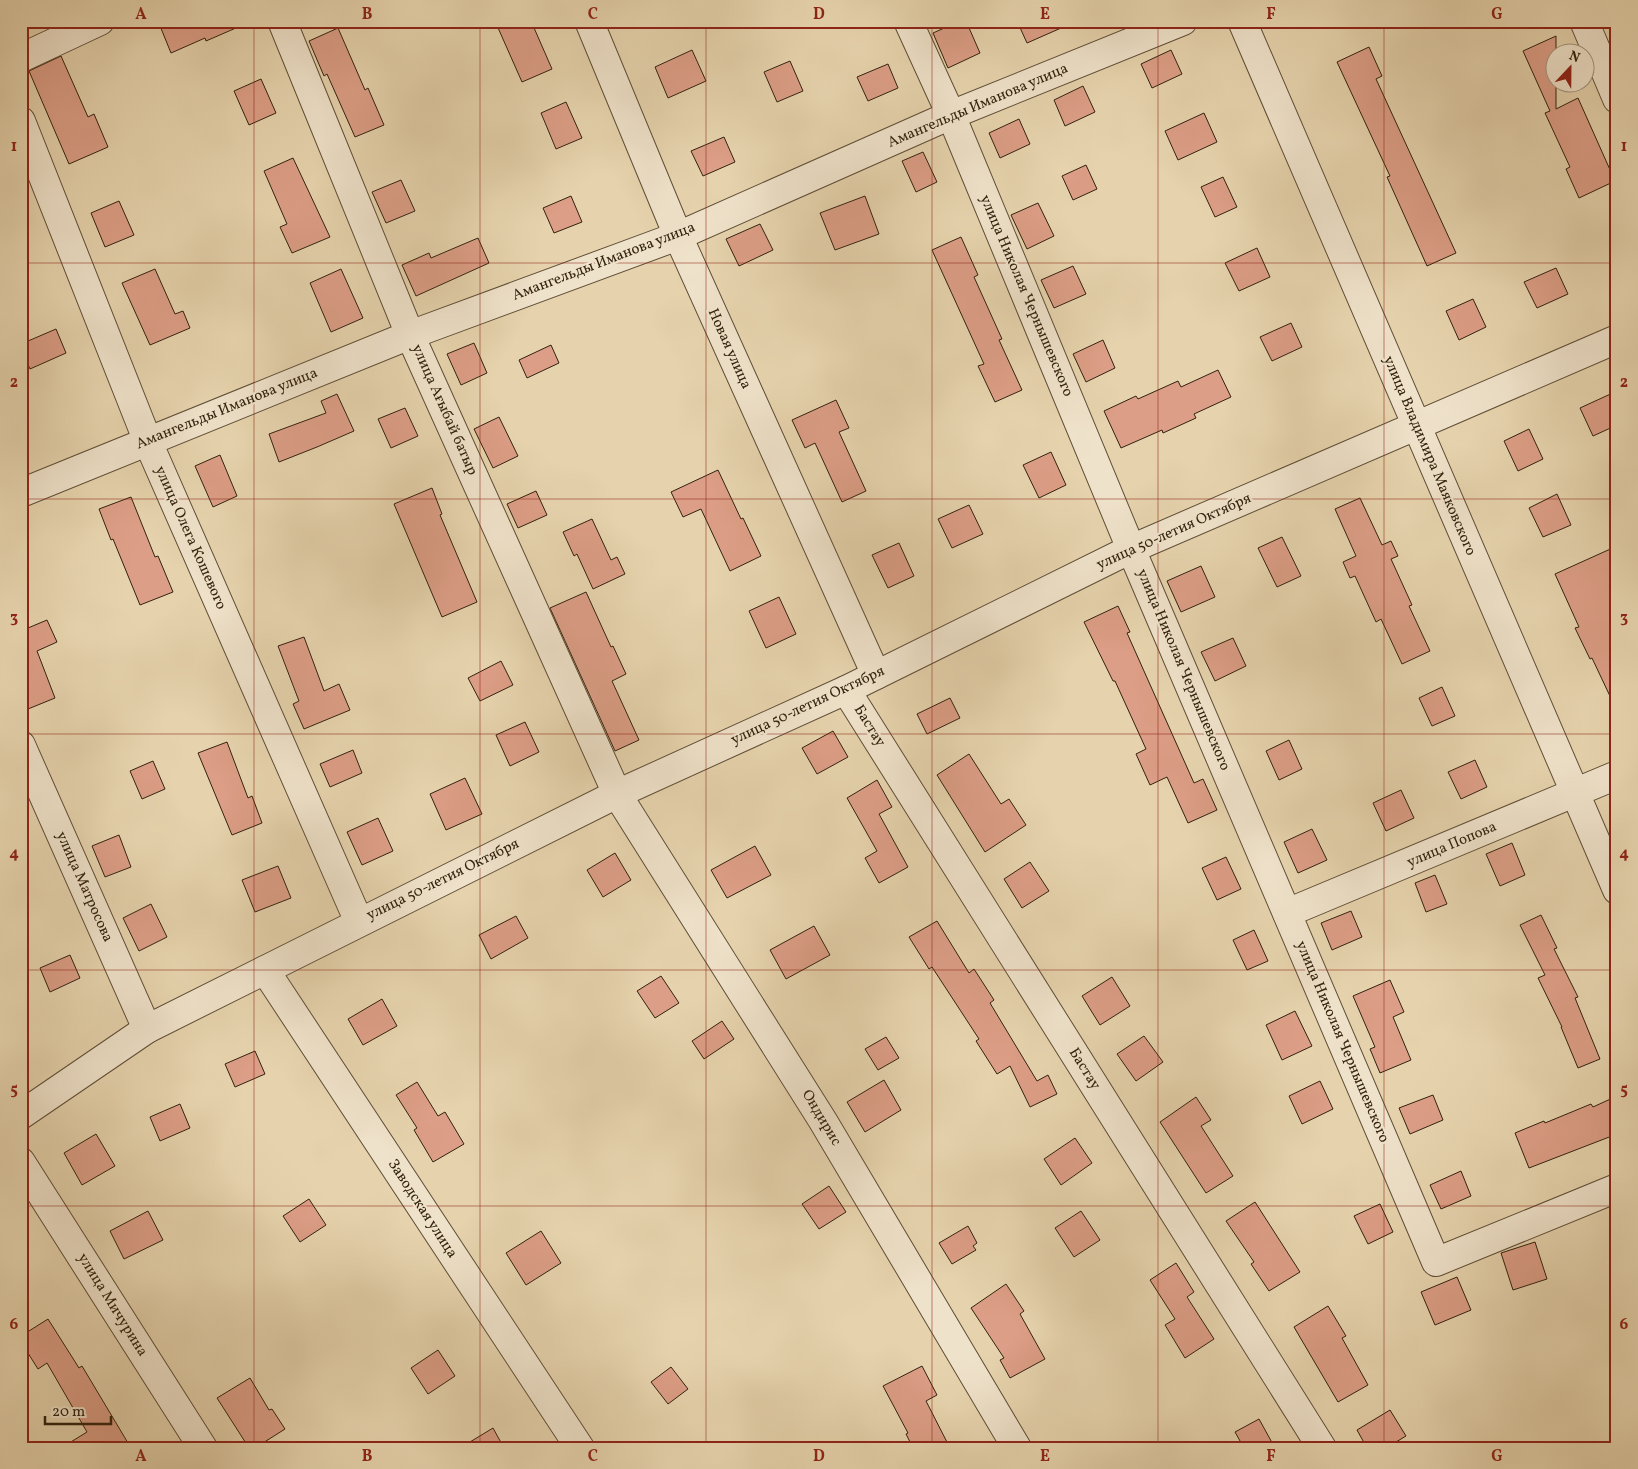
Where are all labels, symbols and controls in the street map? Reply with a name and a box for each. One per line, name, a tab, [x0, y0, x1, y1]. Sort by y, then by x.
text: A	[135, 4, 147, 26]
text: B	[362, 4, 373, 26]
text: C	[588, 4, 598, 26]
text: D	[813, 4, 825, 26]
text: E	[1040, 4, 1050, 26]
text: F	[1266, 4, 1276, 26]
text: G	[1491, 4, 1503, 26]
north arrow	[1546, 42, 1596, 92]
text: N	[1566, 47, 1583, 68]
street label: Амангельды Иманова улица	[884, 58, 1072, 154]
text: 1	[11, 136, 17, 158]
text: 1	[1621, 136, 1627, 158]
street label: улица Николая Чернышевского	[974, 192, 1078, 400]
street label: Амангельды Иманова улица	[510, 217, 698, 307]
street label: Новая улица	[702, 305, 756, 393]
street label: улица Ағыбай батыр	[406, 341, 482, 479]
street label: улица Владимира Маяковского	[1377, 353, 1481, 559]
street label: Амангельды Иманова улица	[133, 363, 321, 455]
text: 2	[10, 372, 18, 394]
text: 2	[1620, 372, 1628, 394]
street label: улица Олега Кошевого	[149, 463, 231, 613]
street label: улица 50-летия Октября	[1093, 488, 1255, 576]
street label: улица Николая Чернышевского	[1131, 566, 1235, 774]
text: 3	[10, 607, 18, 629]
text: 3	[1620, 607, 1628, 629]
street label: улица 50-летия Октября	[728, 661, 888, 751]
street label: Бастау	[848, 701, 890, 751]
street label: улица Попова	[1404, 817, 1500, 873]
street label: улица Матросова	[50, 828, 118, 946]
street label: улица 50-летия Октября	[363, 834, 523, 926]
text: 4	[9, 843, 19, 865]
text: 4	[1619, 843, 1629, 865]
street label: улица Николая Чернышевского	[1290, 938, 1394, 1146]
street label: Бастау	[1063, 1044, 1105, 1094]
text: 5	[10, 1079, 18, 1101]
text: 5	[1620, 1079, 1628, 1101]
street label: Ондирис	[796, 1086, 846, 1150]
street label: Заводская улица	[382, 1155, 462, 1263]
street label: улица Мичурина	[72, 1249, 152, 1361]
text: 6	[10, 1314, 19, 1336]
text: 6	[1620, 1314, 1629, 1336]
scale bar	[45, 1394, 111, 1426]
text: 20 m	[52, 1402, 85, 1423]
text: A	[135, 1446, 147, 1468]
text: B	[362, 1446, 373, 1468]
text: C	[588, 1446, 598, 1468]
text: D	[813, 1446, 825, 1468]
text: E	[1040, 1446, 1050, 1468]
text: F	[1266, 1446, 1276, 1468]
text: G	[1491, 1446, 1503, 1468]

